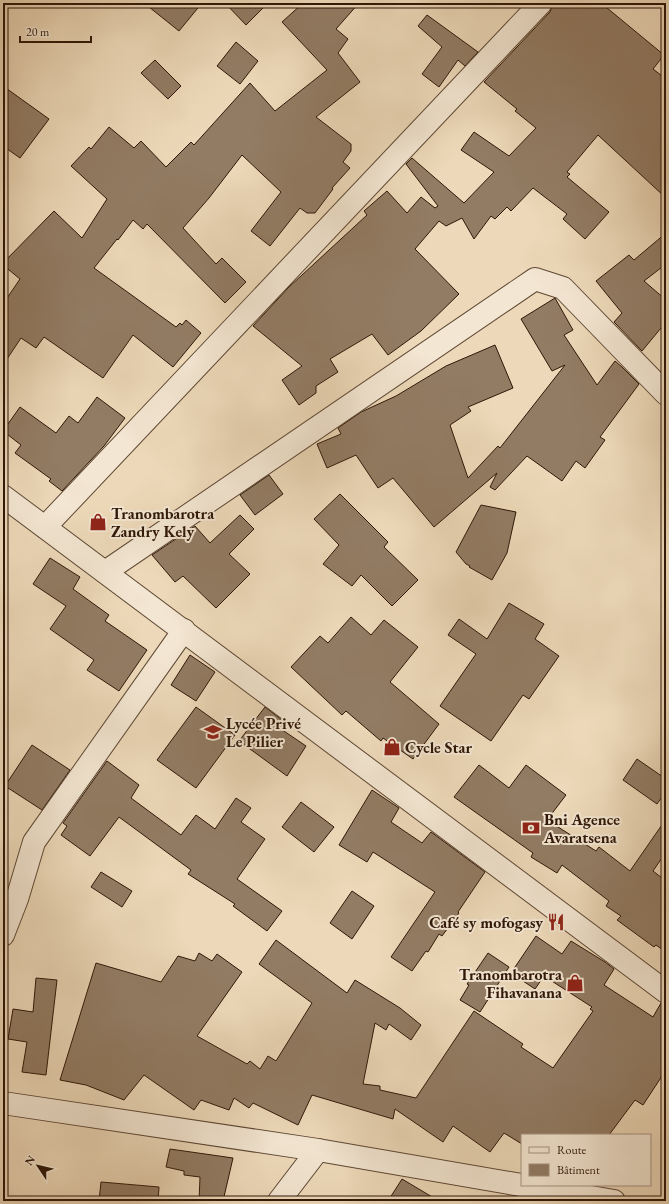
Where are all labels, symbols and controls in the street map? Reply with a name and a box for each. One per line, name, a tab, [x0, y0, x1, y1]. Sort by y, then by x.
scale bar	[20, 18, 91, 44]
text: 20 m	[26, 24, 50, 40]
place label: Tranombarotra Zandry Kely	[111, 503, 215, 542]
shop icon: Tranombarotra Zandry Kely	[88, 512, 108, 532]
place label: Lycée Privé Le Pilier	[226, 713, 301, 752]
school or university icon: Lycée Privé Le Pilier	[203, 722, 223, 742]
shop icon: Cycle Star	[382, 737, 402, 757]
place label: Cycle Star	[405, 737, 472, 758]
place label: Bni Agence Avaratsena	[543, 809, 620, 848]
bank icon: Bni Agence Avaratsena	[521, 818, 541, 838]
place label: Café sy mofogasy	[429, 912, 543, 933]
restaurant icon: Café sy mofogasy	[546, 912, 566, 932]
place label: Tranombarotra Fihavanana	[459, 964, 563, 1003]
shop icon: Tranombarotra Fihavanana	[565, 973, 585, 993]
legend	[521, 1134, 651, 1186]
text: Route	[557, 1142, 587, 1158]
north arrow	[18, 1146, 58, 1186]
text: N	[22, 1153, 38, 1168]
text: Bâtiment	[557, 1162, 600, 1178]

